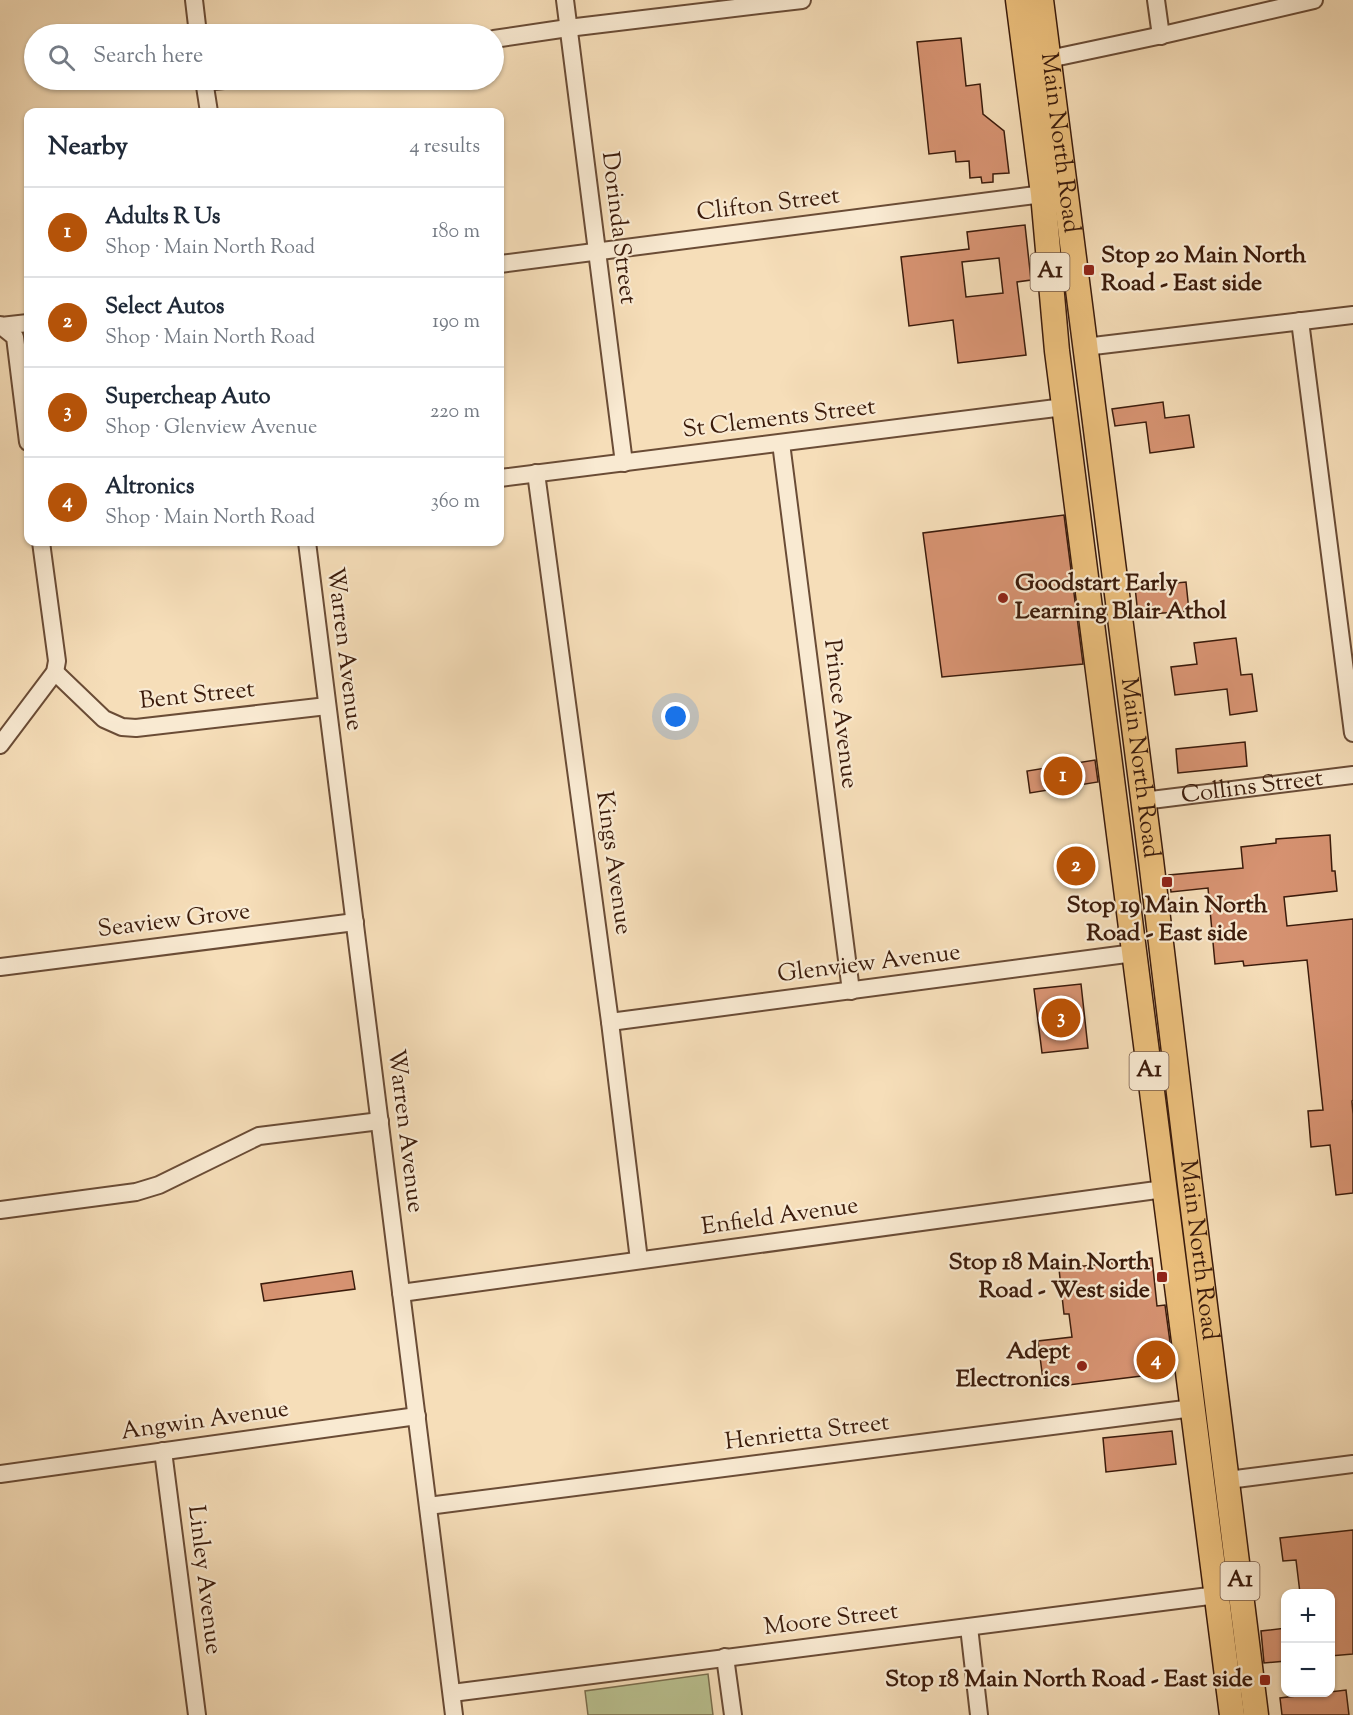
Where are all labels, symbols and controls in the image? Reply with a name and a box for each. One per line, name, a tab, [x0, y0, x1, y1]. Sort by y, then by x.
search box	[24, 24, 504, 90]
icon: search	[45, 41, 78, 74]
text: Search here	[93, 41, 203, 73]
street label: Main North Road	[1031, 51, 1088, 236]
text: Nearby	[48, 129, 128, 166]
text: 4 results	[409, 133, 480, 162]
street label: Dorinda Street	[592, 150, 644, 306]
street label: Clifton Street	[695, 179, 841, 231]
text: Adults R Us	[105, 202, 221, 234]
text: 1	[64, 218, 71, 247]
text: 180 m	[432, 218, 480, 247]
text: Shop · Main North Road	[105, 234, 315, 263]
place label: Stop 20 Main North Road - East side	[1101, 239, 1307, 301]
road number: A1	[1030, 253, 1070, 291]
marker: Stop 20 Main North Road - East side	[1082, 263, 1096, 277]
text: Select Autos	[105, 292, 224, 324]
text: 2	[63, 308, 72, 337]
text: 190 m	[432, 308, 480, 337]
text: Shop · Main North Road	[105, 324, 315, 353]
text: Supercheap Auto	[105, 382, 270, 414]
street label: St Clements Street	[681, 390, 877, 448]
text: 3	[63, 398, 72, 427]
text: 220 m	[430, 398, 480, 427]
text: Shop · Glenview Avenue	[105, 414, 317, 443]
text: Altronics	[105, 472, 194, 504]
text: 4	[62, 488, 73, 517]
text: 360 m	[431, 488, 480, 517]
text: Shop · Main North Road	[105, 504, 315, 533]
street label: Warren Avenue	[317, 565, 371, 733]
place label: Goodstart Early Learning Blair Athol	[1015, 567, 1227, 629]
marker: Goodstart Early Learning Blair Athol	[996, 591, 1010, 605]
street label: Prince Avenue	[814, 637, 866, 791]
street label: Bent Street	[138, 673, 256, 719]
street label: Main North Road	[1111, 675, 1168, 860]
your location	[661, 702, 690, 731]
pin: 1	[1044, 754, 1082, 798]
street label: Collins Street	[1179, 762, 1325, 813]
street label: Kings Avenue	[586, 789, 640, 937]
pin: 2	[1056, 844, 1096, 888]
marker: Stop 19 Main North Road - East side	[1160, 875, 1174, 889]
place label: Stop 19 Main North Road - East side	[1067, 889, 1268, 951]
street label: Seaview Grove	[96, 895, 252, 947]
street label: Glenview Avenue	[776, 936, 962, 992]
pin: 3	[1042, 996, 1080, 1040]
street label: Warren Avenue	[378, 1047, 432, 1215]
road number: A1	[1130, 1052, 1168, 1090]
street label: Main North Road	[1170, 1158, 1226, 1343]
street label: Enfield Avenue	[699, 1189, 861, 1245]
place label: Stop 18 Main North Road - West side	[948, 1246, 1151, 1308]
marker: Stop 18 Main North Road - West side	[1155, 1270, 1169, 1284]
place label: Adept Electronics	[956, 1335, 1071, 1397]
pin: 4	[1136, 1338, 1176, 1382]
marker: Adept Electronics	[1075, 1359, 1089, 1373]
street label: Angwin Avenue	[119, 1392, 291, 1450]
street label: Henrietta Street	[723, 1406, 891, 1460]
street label: Linley Avenue	[178, 1503, 230, 1657]
road number: A1	[1220, 1562, 1260, 1600]
map controls	[1281, 1589, 1335, 1697]
button: +	[1281, 1589, 1335, 1643]
street label: Moore Street	[762, 1595, 900, 1645]
button: −	[1281, 1643, 1335, 1697]
place label: Stop 18 Main North Road - East side	[885, 1663, 1253, 1697]
marker: Stop 18 Main North Road - East side	[1258, 1673, 1272, 1687]

